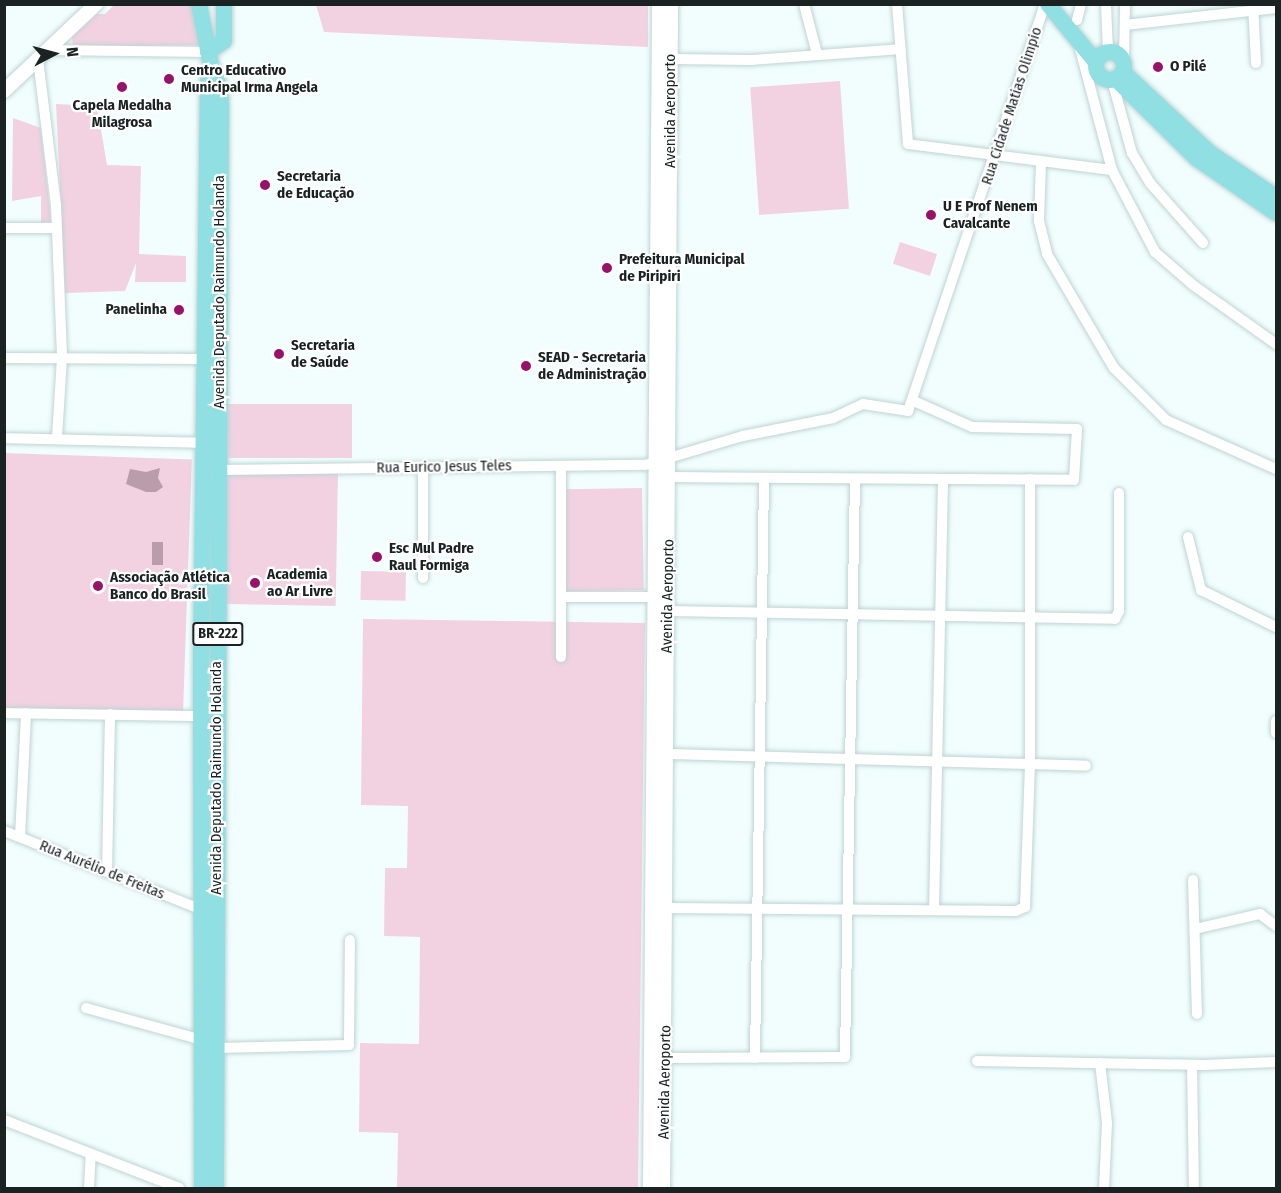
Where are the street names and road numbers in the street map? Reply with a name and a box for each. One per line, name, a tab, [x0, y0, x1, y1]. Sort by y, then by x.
street label: Rua Cidade Matias Olimpio	[978, 25, 1046, 187]
street label: Avenida Aeroporto	[662, 54, 680, 168]
street label: Avenida Deputado Raimundo Holanda	[211, 175, 229, 409]
street label: Rua Eurico Jesus Teles	[376, 457, 512, 477]
street label: Avenida Aeroporto	[658, 539, 678, 653]
road number: BR-222	[191, 623, 245, 645]
street label: Avenida Deputado Raimundo Holanda	[208, 661, 226, 895]
street label: Rua Aurélio de Freitas	[37, 837, 167, 903]
street label: Avenida Aeroporto	[655, 1025, 675, 1139]

